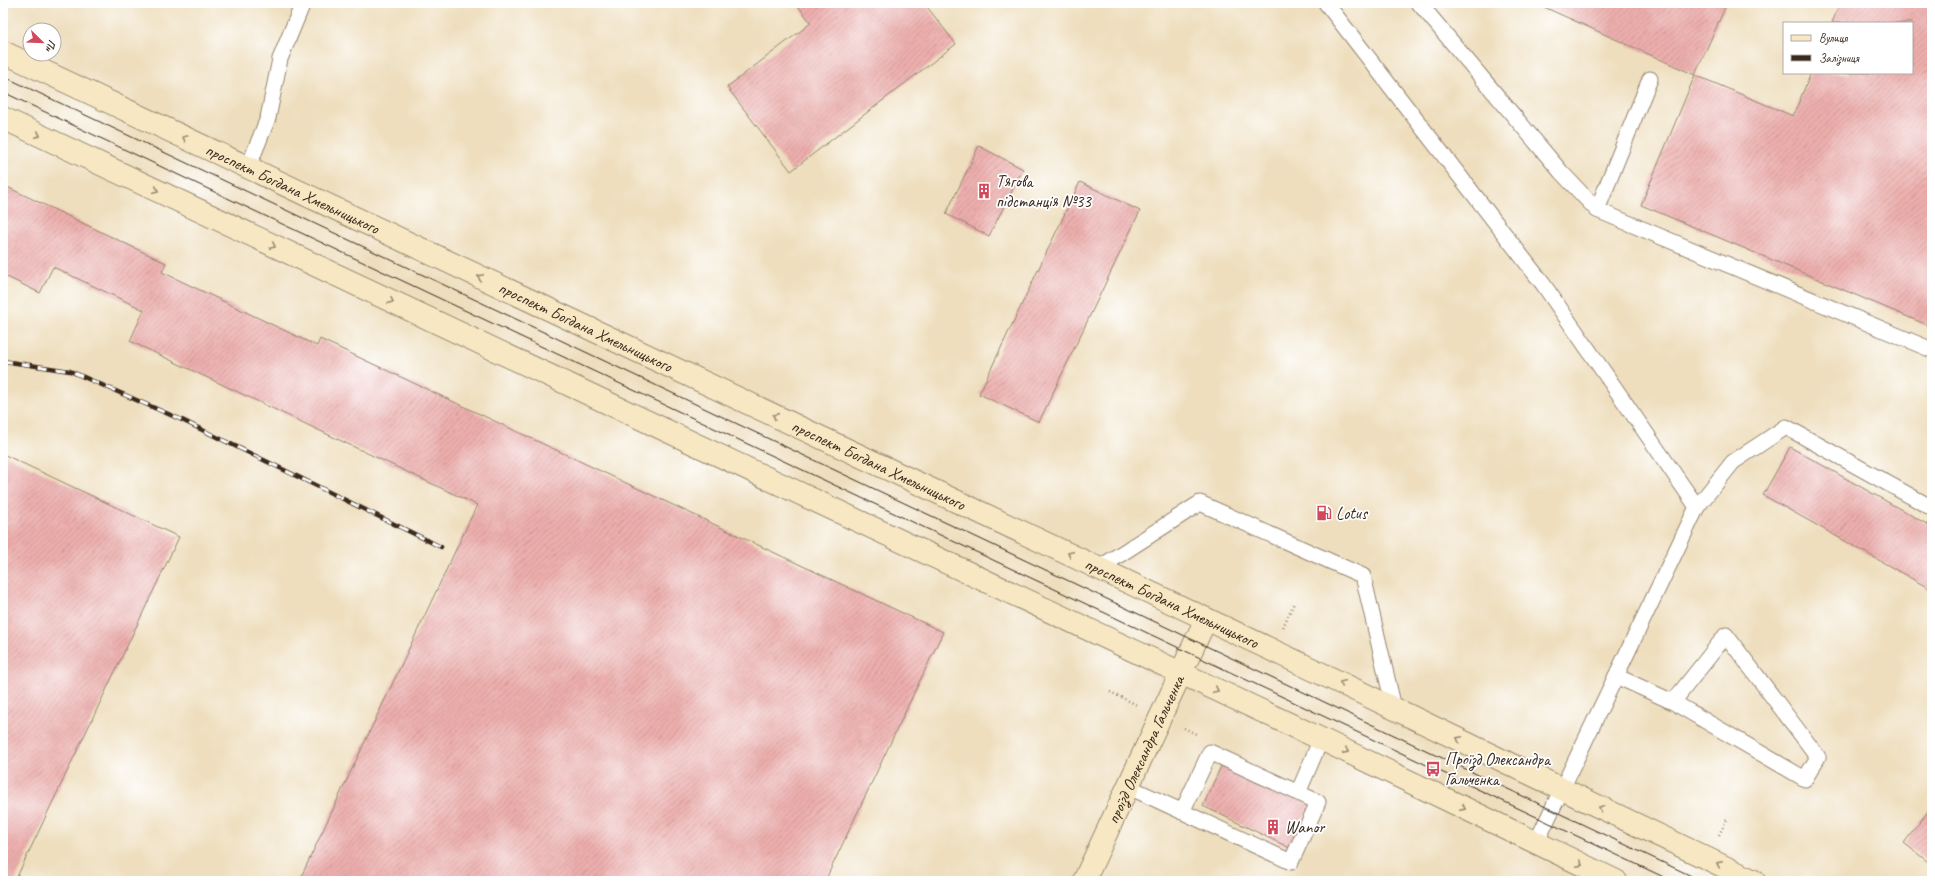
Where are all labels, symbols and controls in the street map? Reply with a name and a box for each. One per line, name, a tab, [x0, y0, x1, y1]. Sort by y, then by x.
north arrow	[22, 22, 62, 62]
legend	[1783, 22, 1913, 74]
text: Вулиця	[1819, 30, 1848, 46]
text: Пн	[42, 38, 60, 55]
text: Залізниця	[1819, 50, 1860, 66]
one-way arrow	[34, 130, 42, 138]
one-way arrow	[182, 135, 189, 143]
street label: проспект Богдана Хмельницького	[202, 139, 383, 239]
place label: Тягова пiдстанцiя №33	[996, 171, 1092, 212]
building icon: Тягова пiдстанцiя №33	[975, 182, 993, 200]
one-way arrow	[152, 185, 159, 193]
one-way arrow	[269, 241, 277, 249]
one-way arrow	[477, 274, 484, 282]
street label: проспект Богдана Хмельницького	[495, 277, 676, 377]
one-way arrow	[387, 296, 394, 304]
one-way arrow	[771, 413, 779, 421]
street label: проспект Богдана Хмельницького	[788, 415, 970, 515]
place label: Lotus	[1336, 503, 1368, 524]
fuel station icon: Lotus	[1315, 504, 1333, 522]
one-way arrow	[1066, 551, 1073, 559]
street label: проспект Богдана Хмельницького	[1081, 553, 1263, 654]
street label: проїзд Олександра Гальченка	[1102, 671, 1190, 827]
one-way arrow	[1338, 680, 1346, 688]
one-way arrow	[1212, 685, 1219, 693]
one-way arrow	[1456, 736, 1463, 744]
one-way arrow	[1342, 746, 1349, 754]
place label: Проїзд Олександра Гальченка	[1445, 749, 1552, 790]
bus stop icon: Проїзд Олександра Гальченка	[1424, 760, 1442, 778]
one-way arrow	[1459, 803, 1467, 811]
one-way arrow	[1598, 805, 1606, 813]
place label: Wanor	[1285, 817, 1326, 838]
building icon: Wanor	[1264, 818, 1282, 836]
one-way arrow	[1576, 859, 1584, 867]
one-way arrow	[1715, 861, 1723, 869]

